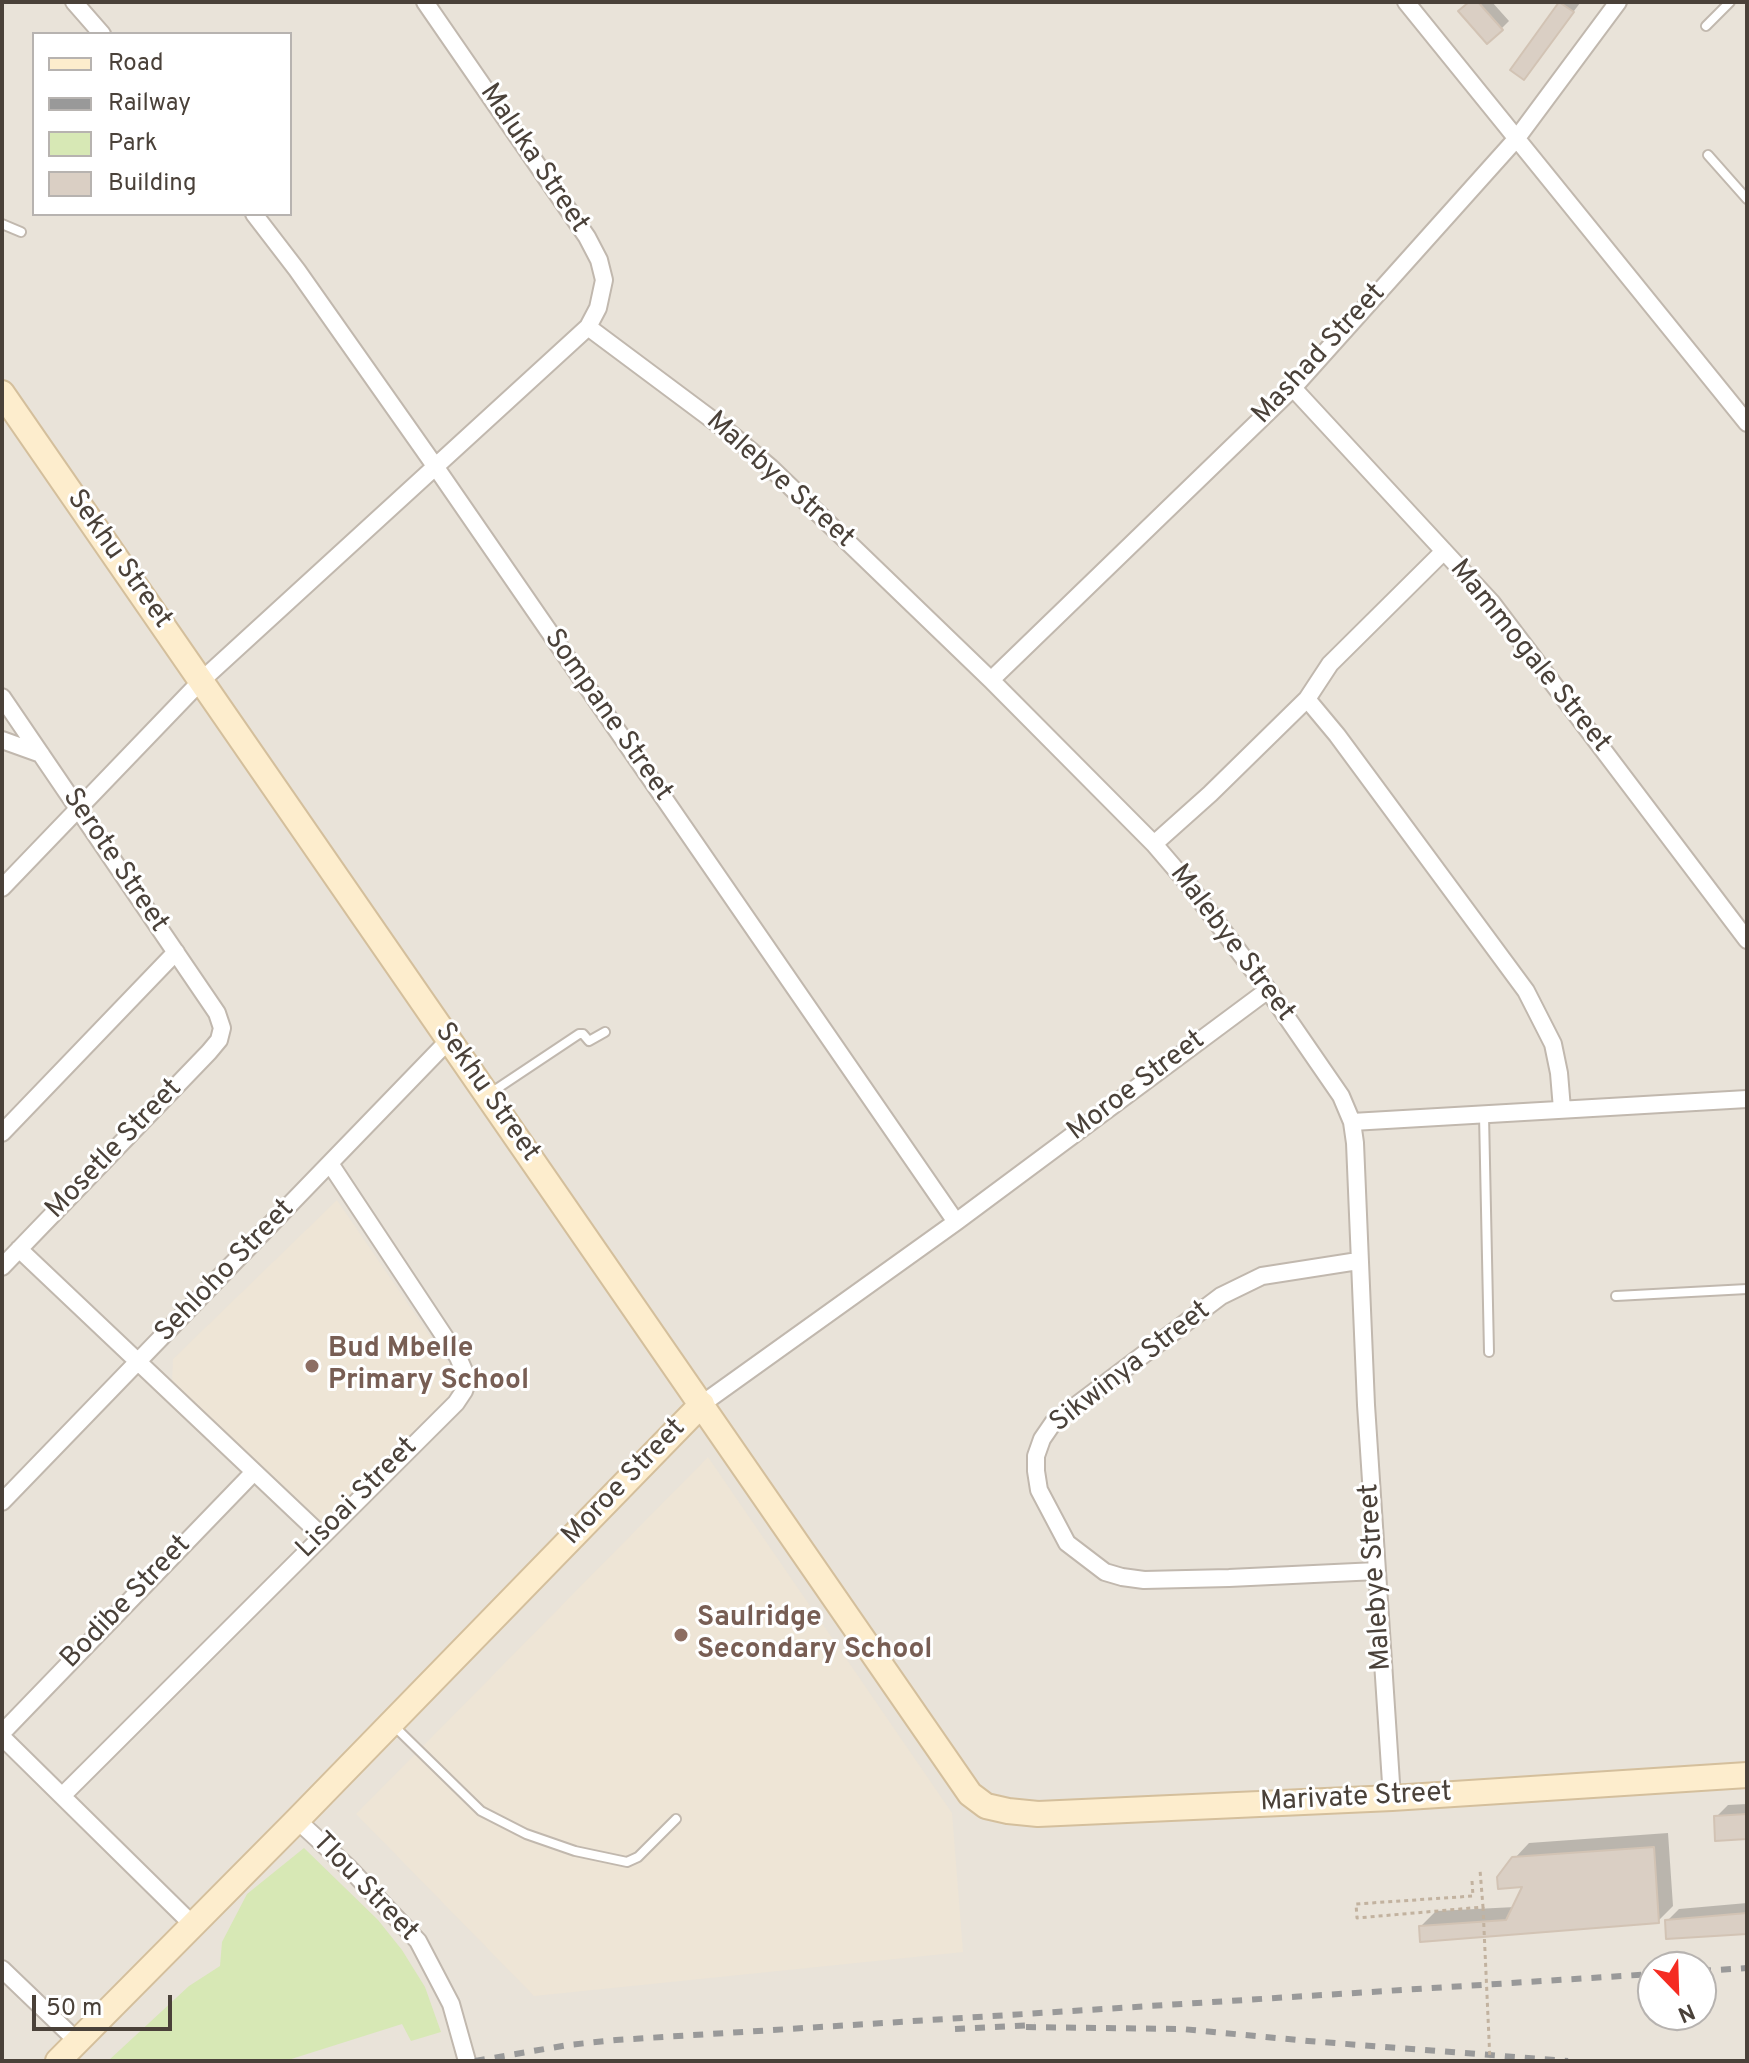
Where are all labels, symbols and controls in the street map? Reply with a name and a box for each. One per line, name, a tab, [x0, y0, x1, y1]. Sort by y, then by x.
legend	[32, 32, 292, 216]
text: Road	[108, 49, 164, 79]
street label: Maluka Street	[471, 78, 595, 240]
text: Railway	[108, 89, 191, 119]
text: Park	[108, 129, 158, 159]
text: Building	[108, 169, 197, 199]
street label: Mashad Street	[1246, 278, 1394, 432]
street label: Malebye Street	[698, 406, 860, 556]
street label: Sekhu Street	[58, 484, 178, 636]
street label: Mammogale Street	[1441, 554, 1617, 760]
street label: Sompane Street	[535, 624, 679, 808]
street label: Serote Street	[54, 783, 174, 939]
street label: Malebye Street	[1161, 859, 1301, 1029]
street label: Sekhu Street	[426, 1017, 546, 1169]
street label: Moroe Street	[1062, 1025, 1212, 1149]
street label: Mosetle Street	[40, 1073, 190, 1227]
street label: Sehloho Street	[149, 1194, 303, 1350]
street label: Sikwinya Street	[1044, 1295, 1218, 1441]
place label: Bud Mbelle Primary School	[328, 1333, 529, 1399]
marker: Bud Mbelle Primary School	[303, 1357, 321, 1375]
street label: Moroe Street	[556, 1413, 694, 1553]
street label: Lisoai Street	[291, 1432, 425, 1566]
street label: Malebye Street	[1354, 1482, 1400, 1672]
street label: Bodibe Street	[55, 1529, 199, 1677]
place label: Saulridge Secondary School	[697, 1602, 932, 1668]
marker: Saulridge Secondary School	[672, 1626, 690, 1644]
street label: Marivate Street	[1259, 1777, 1453, 1821]
street label: Tlou Street	[304, 1826, 424, 1950]
north arrow	[1637, 1951, 1717, 2031]
scale bar	[36, 1979, 176, 2029]
text: 50 m	[46, 1994, 102, 2024]
text: N	[1673, 1996, 1698, 2027]

